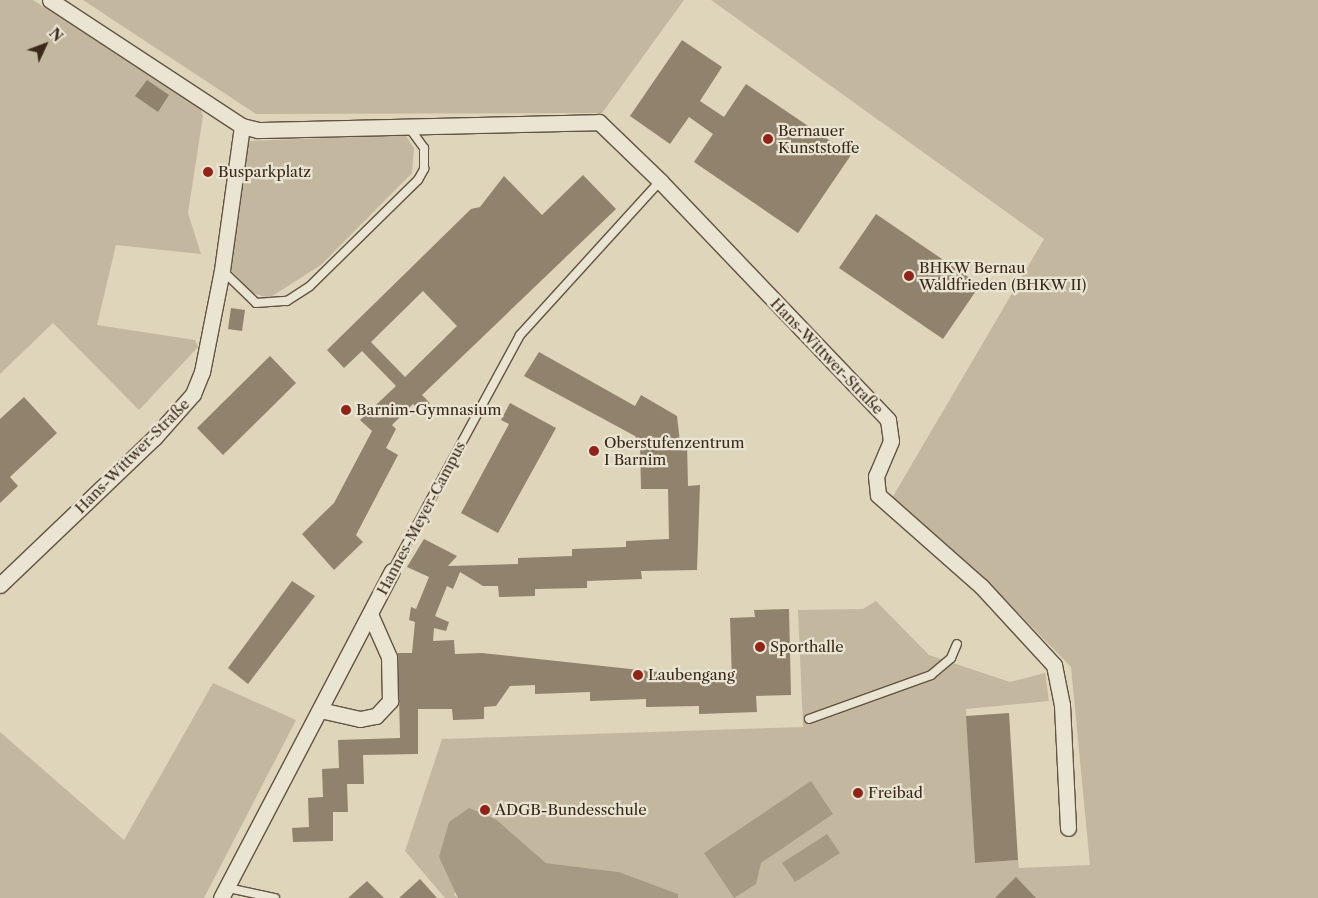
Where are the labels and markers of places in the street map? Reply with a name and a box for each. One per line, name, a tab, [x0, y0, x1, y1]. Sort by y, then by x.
place label: Bernauer Kunststoffe	[778, 121, 859, 156]
marker: Bernauer Kunststoffe	[762, 133, 774, 145]
place label: Busparkplatz	[218, 163, 311, 181]
marker: Busparkplatz	[202, 166, 214, 178]
place label: BHKW Bernau Waldfrieden (BHKW II)	[919, 258, 1087, 293]
marker: BHKW Bernau Waldfrieden (BHKW II)	[903, 270, 915, 282]
place label: Barnim-Gymnasium	[356, 401, 501, 419]
marker: Barnim-Gymnasium	[340, 404, 352, 416]
place label: Oberstufenzentrum I Barnim	[604, 433, 745, 468]
marker: Oberstufenzentrum I Barnim	[588, 445, 600, 457]
place label: Sporthalle	[770, 638, 844, 656]
marker: Sporthalle	[754, 641, 766, 653]
place label: Laubengang	[648, 666, 735, 684]
marker: Laubengang	[632, 669, 644, 681]
place label: Freibad	[868, 784, 923, 802]
marker: Freibad	[852, 787, 864, 799]
place label: ADGB-Bundesschule	[495, 801, 647, 819]
marker: ADGB-Bundesschule	[479, 804, 491, 816]

